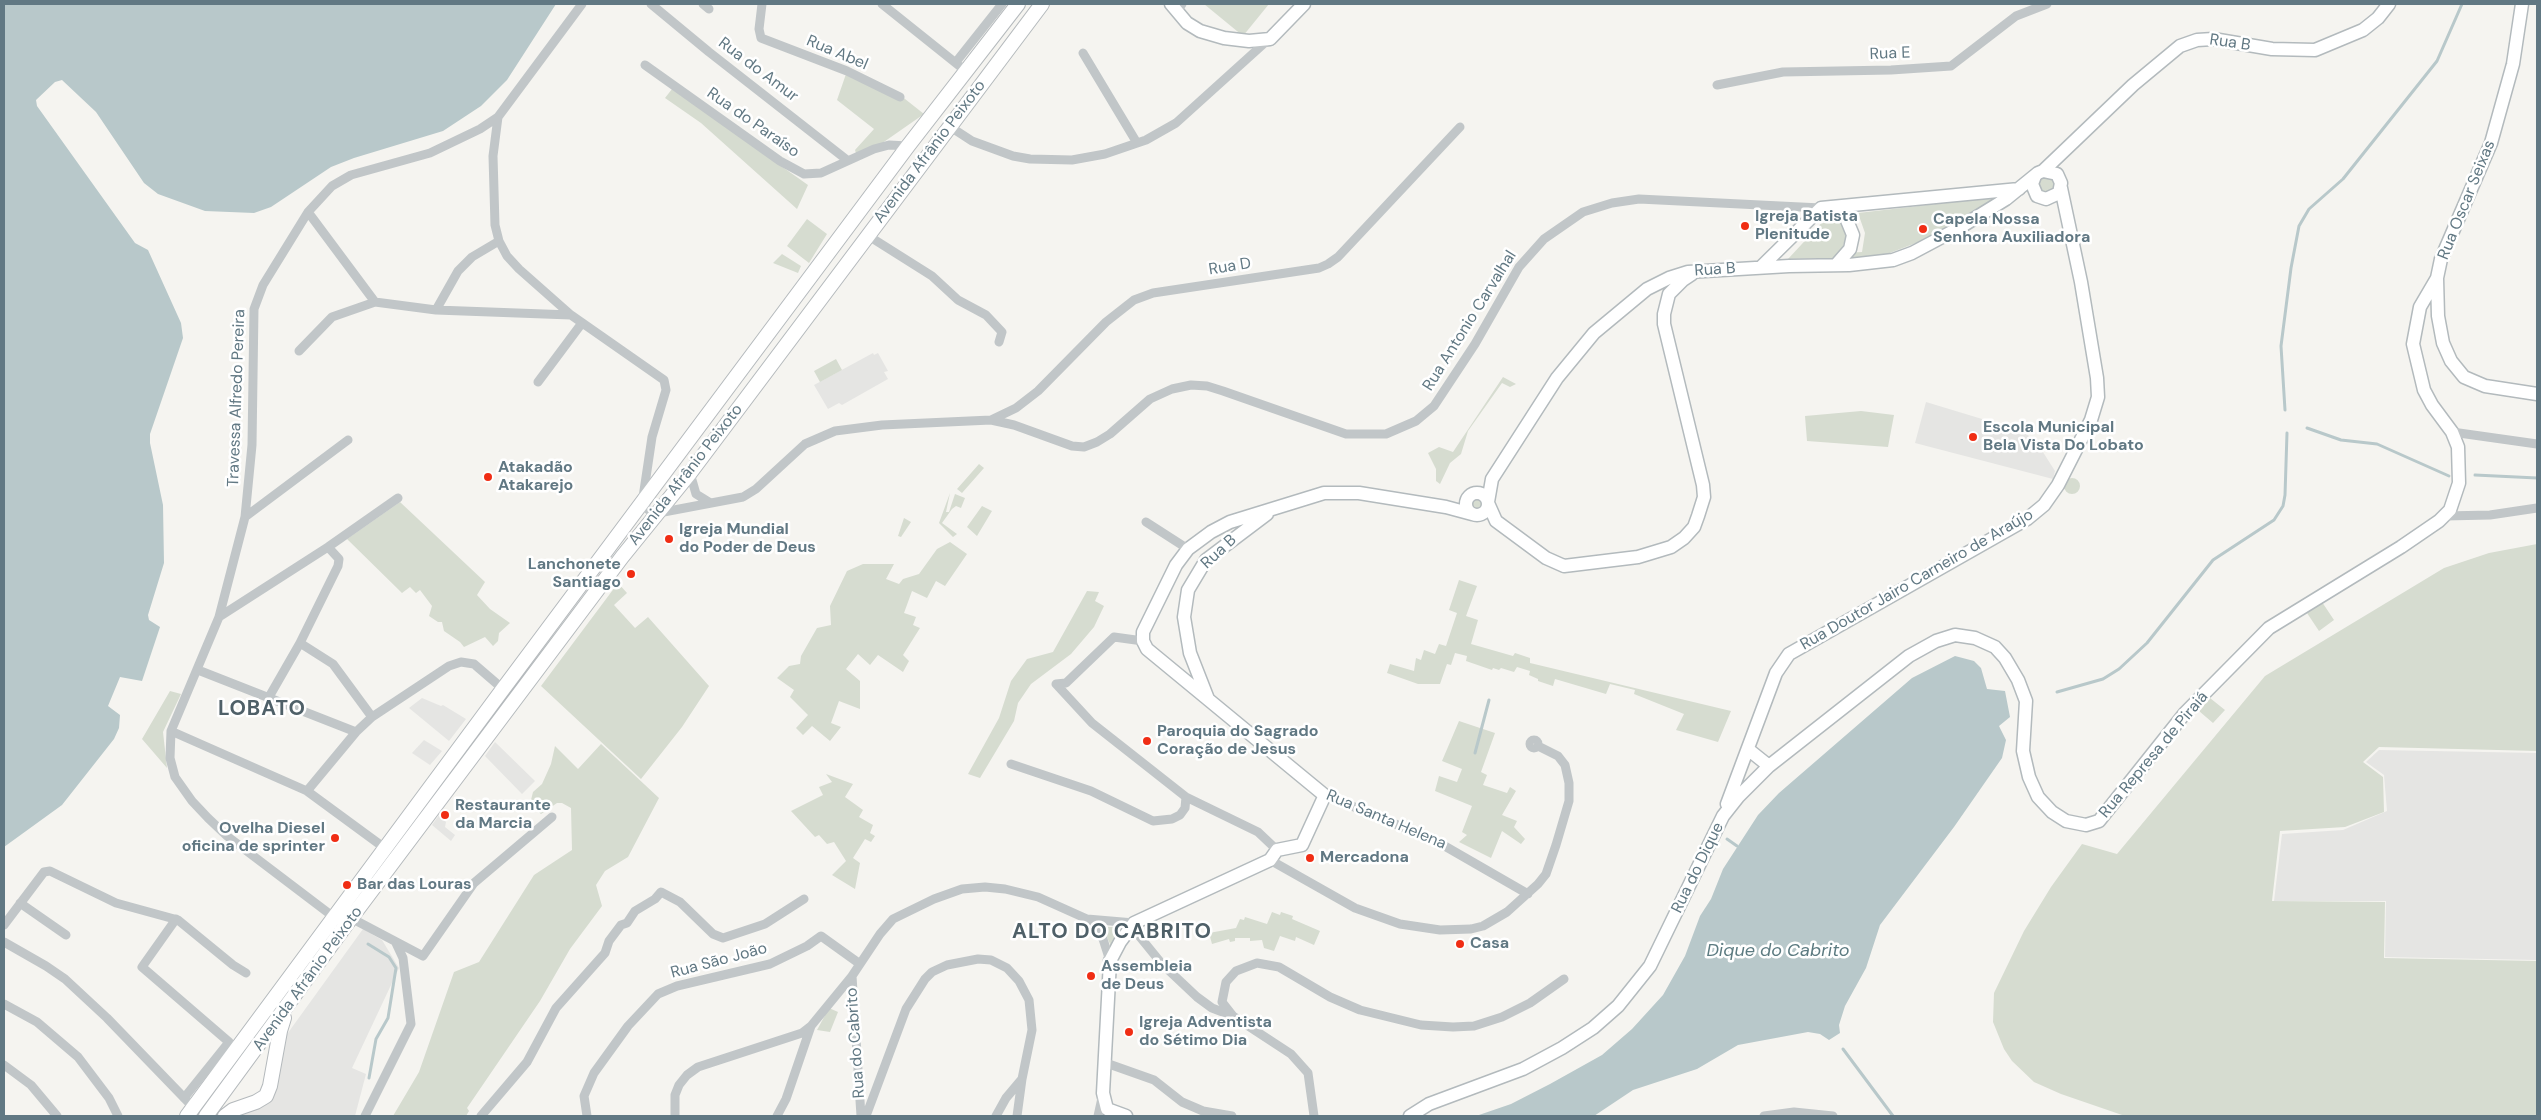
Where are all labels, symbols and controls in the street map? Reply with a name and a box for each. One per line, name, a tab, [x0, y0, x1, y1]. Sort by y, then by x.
street label: Rua Abel	[803, 31, 871, 75]
street label: Rua B	[2208, 31, 2252, 55]
street label: Rua do Amur	[714, 34, 802, 106]
street label: Rua E	[1869, 44, 1911, 64]
street label: Avenida Afrânio Peixoto	[870, 77, 990, 227]
street label: Rua do Paraíso	[703, 84, 803, 162]
street label: Rua Oscar Seixas	[2434, 138, 2500, 262]
place label: Igreja Batista Plenitude	[1755, 207, 1858, 245]
place label: Capela Nossa Senhora Auxiliadora	[1933, 210, 2090, 248]
marker: Igreja Batista Plenitude	[1739, 220, 1751, 232]
marker: Capela Nossa Senhora Auxiliadora	[1917, 223, 1929, 235]
street label: Rua Antonio Carvalhal	[1419, 247, 1521, 395]
street label: Rua D	[1207, 254, 1253, 280]
street label: Rua B	[1694, 259, 1736, 281]
street label: Travessa Alfredo Pereira	[224, 309, 250, 487]
street label: Avenida Afrânio Peixoto	[625, 400, 747, 550]
place label: Escola Municipal Bela Vista Do Lobato	[1983, 418, 2144, 456]
marker: Escola Municipal Bela Vista Do Lobato	[1967, 431, 1979, 443]
place label: Atakadão Atakarejo	[498, 458, 573, 496]
marker: Atakadão Atakarejo	[482, 471, 494, 483]
street label: Rua Doutor Jairo Carneiro de Araújo	[1797, 505, 2037, 655]
place label: Igreja Mundial do Poder de Deus	[679, 520, 816, 558]
street label: Rua B	[1197, 531, 1241, 573]
marker: Igreja Mundial do Poder de Deus	[663, 533, 675, 545]
place label: Lanchonete Santiago	[528, 555, 621, 593]
marker: Lanchonete Santiago	[625, 568, 637, 580]
street label: Rua Represa de Piraiá	[2096, 688, 2212, 822]
district label: LOBATO	[217, 696, 307, 722]
place label: Paroquia do Sagrado Coração de Jesus	[1157, 722, 1318, 760]
marker: Paroquia do Sagrado Coração de Jesus	[1141, 735, 1153, 747]
street label: Rua Santa Helena	[1323, 786, 1449, 854]
place label: Restaurante da Marcia	[455, 796, 551, 834]
marker: Restaurante da Marcia	[439, 809, 451, 821]
place label: Ovelha Diesel oficina de sprinter	[182, 819, 325, 857]
street label: Rua do Dique	[1668, 820, 1728, 916]
marker: Ovelha Diesel oficina de sprinter	[329, 832, 341, 844]
place label: Mercadona	[1320, 848, 1409, 868]
marker: Mercadona	[1304, 852, 1316, 864]
place label: Bar das Louras	[357, 875, 472, 895]
marker: Bar das Louras	[341, 879, 353, 891]
street label: Avenida Afrânio Peixoto	[249, 903, 367, 1055]
district label: ALTO DO CABRITO	[1010, 919, 1214, 945]
place label: Casa	[1470, 934, 1509, 954]
marker: Casa	[1454, 938, 1466, 950]
street label: Rua São João	[669, 939, 769, 983]
water label: Dique do Cabrito	[1706, 940, 1850, 962]
place label: Assembleia de Deus	[1101, 957, 1192, 995]
marker: Assembleia de Deus	[1085, 970, 1097, 982]
street label: Rua do Cabrito	[843, 987, 869, 1099]
place label: Igreja Adventista do Sétimo Dia	[1139, 1013, 1272, 1051]
marker: Igreja Adventista do Sétimo Dia	[1123, 1026, 1135, 1038]

